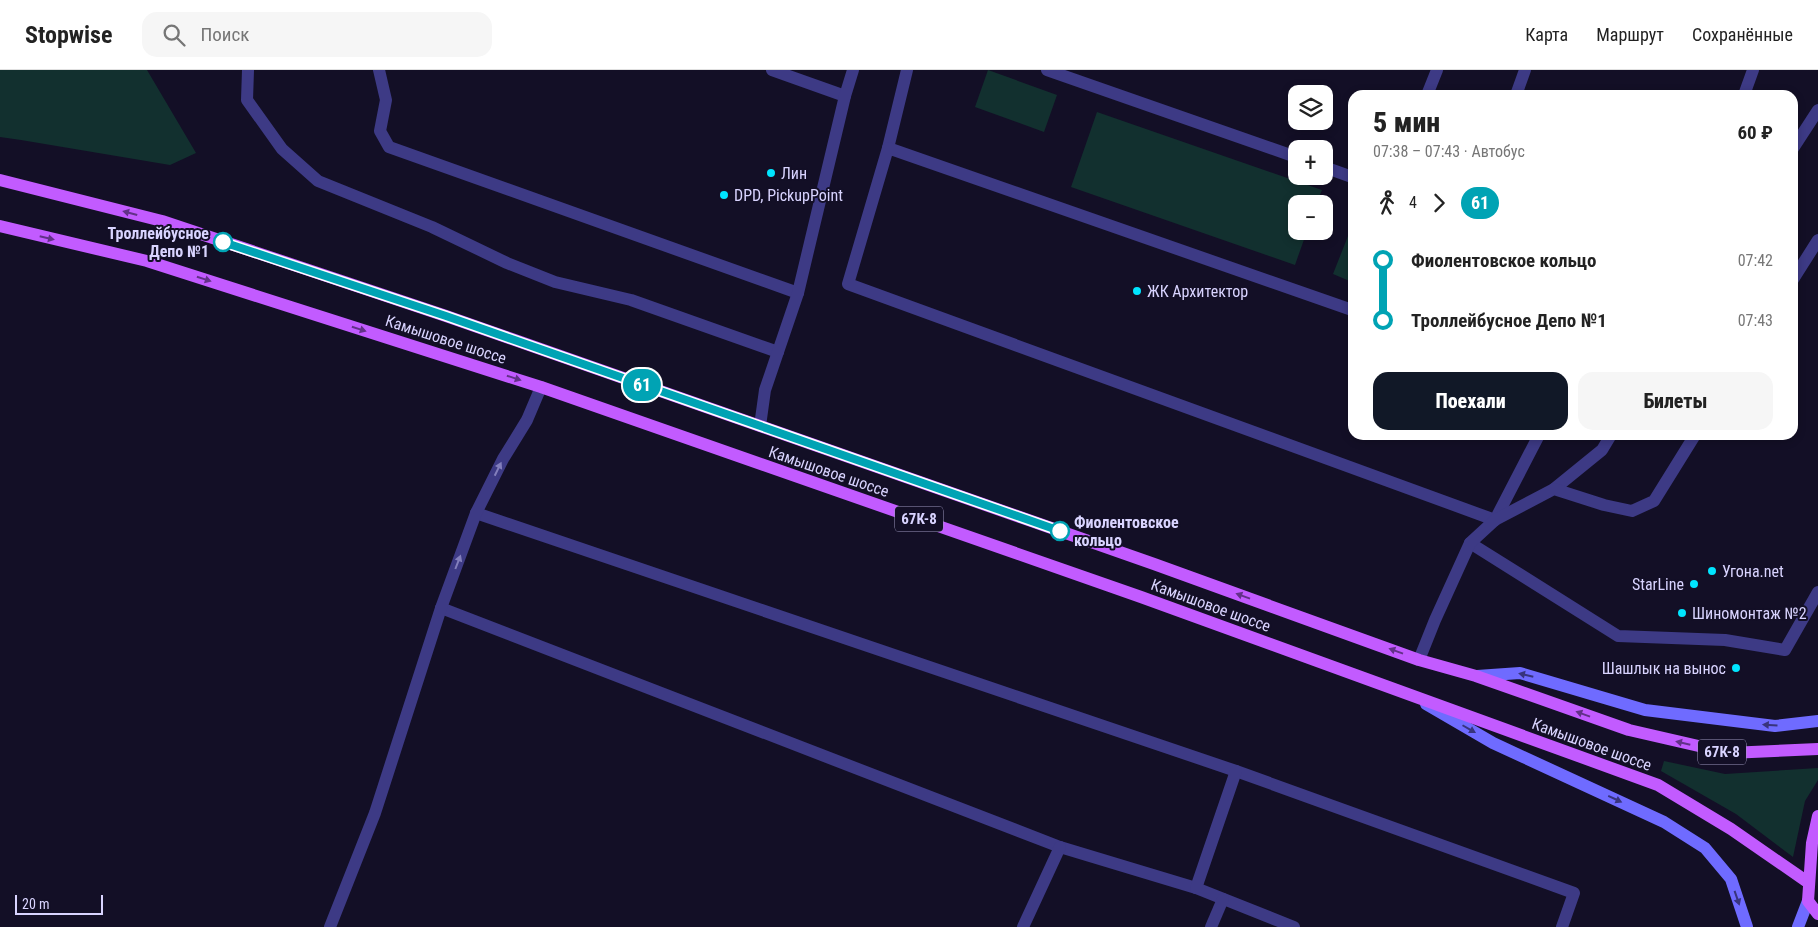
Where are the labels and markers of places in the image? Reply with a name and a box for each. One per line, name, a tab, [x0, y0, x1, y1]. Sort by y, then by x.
place label: Лин	[781, 164, 807, 183]
marker: Лин	[765, 167, 777, 179]
place label: DPD, PickupPoint	[734, 186, 843, 205]
marker: DPD, PickupPoint	[718, 189, 730, 201]
place label: Троллейбусное Депо №1	[108, 224, 209, 261]
marker: Троллейбусное Депо №1	[213, 232, 233, 252]
place label: ЖК Архитектор	[1147, 282, 1248, 301]
marker: ЖК Архитектор	[1131, 285, 1143, 297]
place label: Фиолентовское кольцо	[1074, 513, 1179, 550]
marker: Фиолентовское кольцо	[1050, 521, 1070, 541]
place label: Угона.net	[1722, 562, 1784, 581]
marker: Угона.net	[1706, 565, 1718, 577]
place label: StarLine	[1632, 575, 1684, 594]
marker: StarLine	[1688, 578, 1700, 590]
place label: Шиномонтаж №2	[1692, 604, 1807, 623]
marker: Шиномонтаж №2	[1676, 607, 1688, 619]
place label: Шашлык на вынос	[1602, 659, 1726, 678]
marker: Шашлык на вынос	[1730, 662, 1742, 674]

